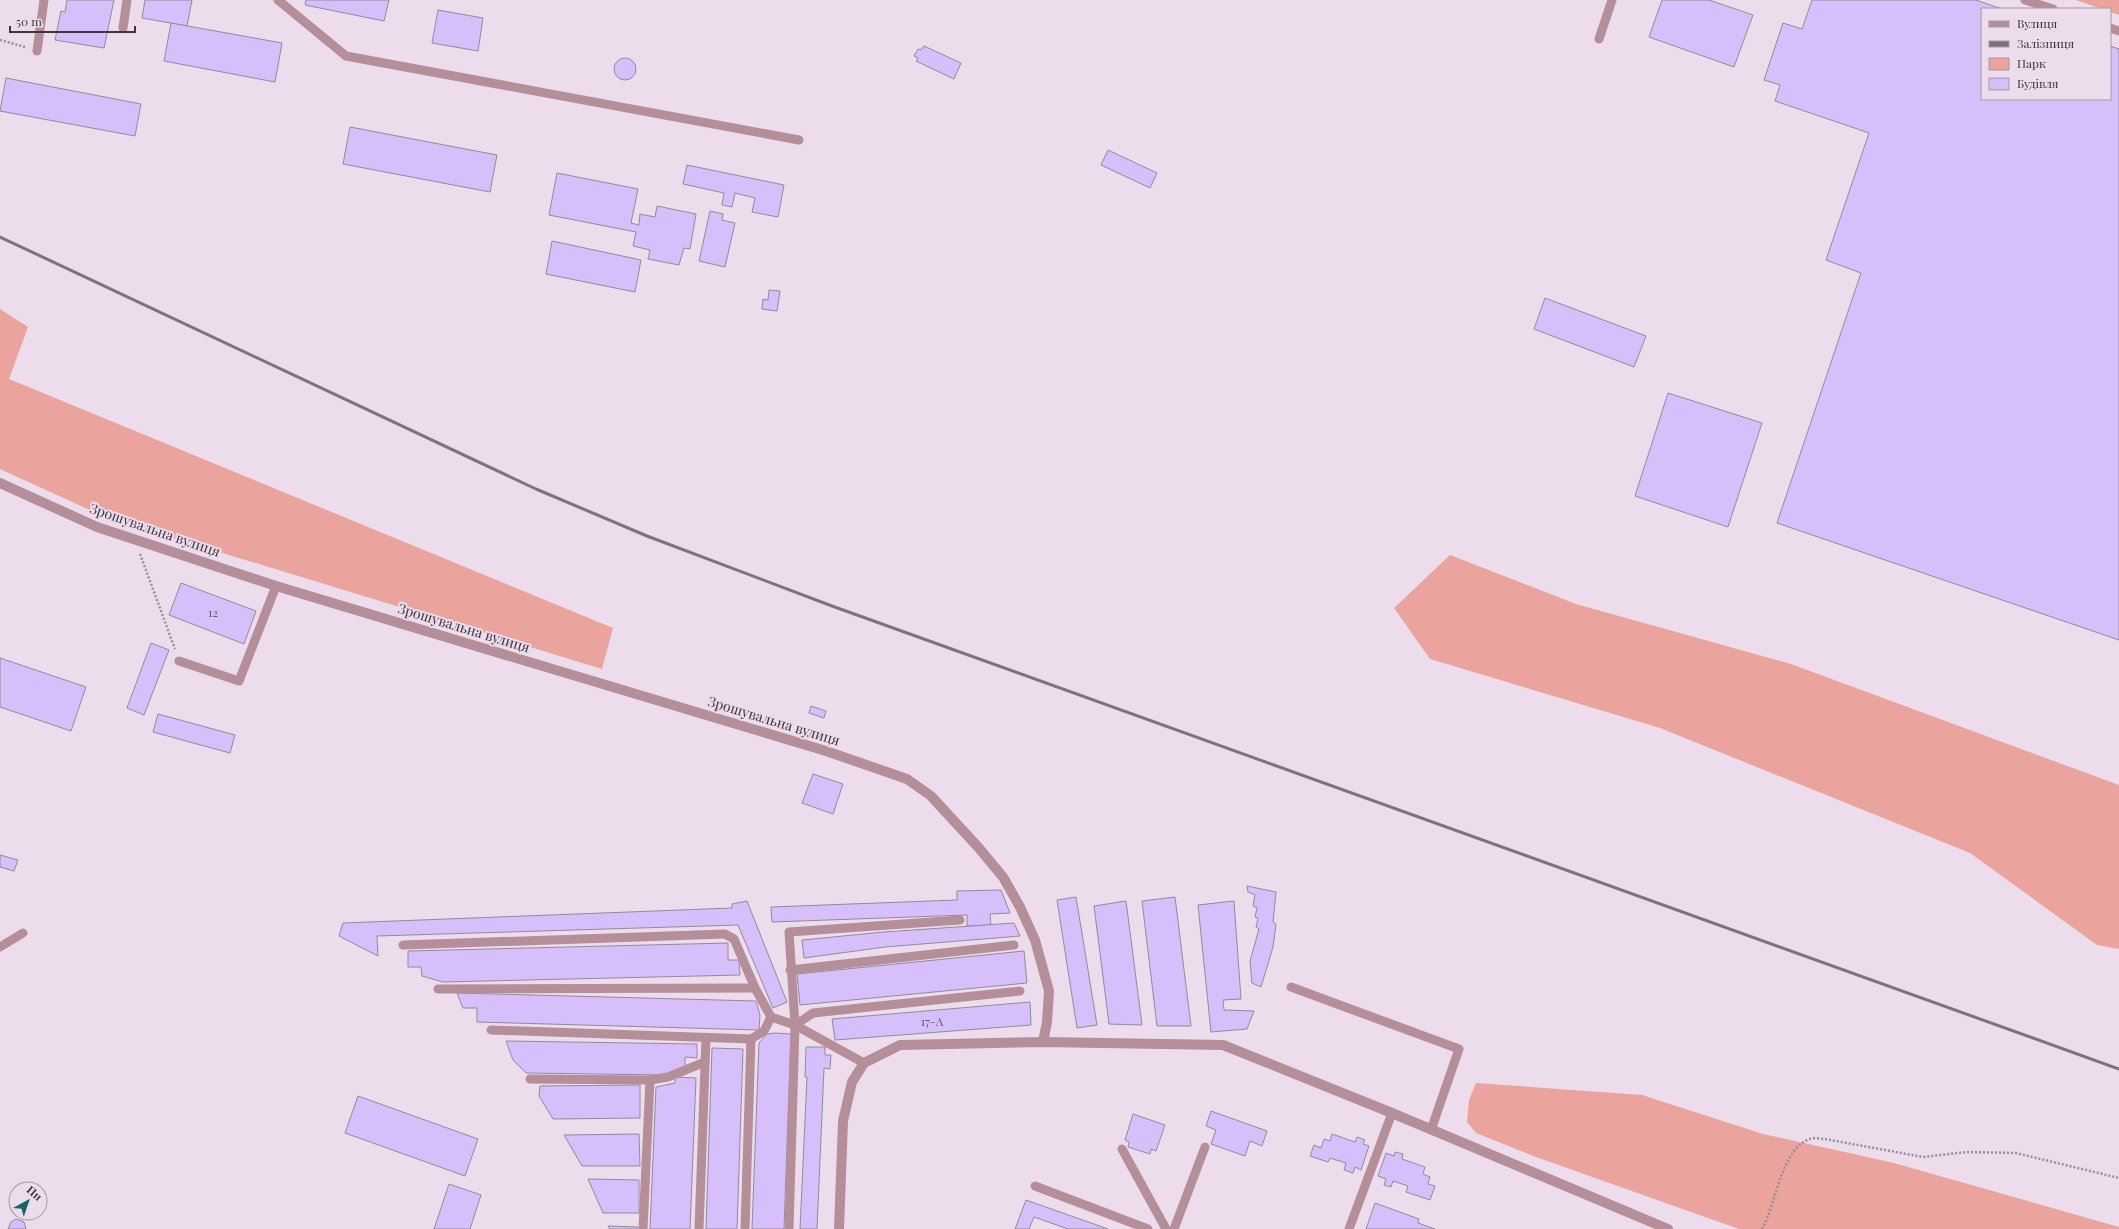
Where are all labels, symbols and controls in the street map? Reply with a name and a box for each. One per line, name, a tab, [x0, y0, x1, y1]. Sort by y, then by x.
scale bar	[10, 8, 135, 34]
legend	[1981, 8, 2111, 100]
text: 50 m	[16, 13, 42, 29]
text: Вулиця	[2017, 15, 2058, 31]
text: Залізниця	[2017, 35, 2075, 51]
text: Парк	[2017, 55, 2046, 71]
text: Будівля	[2017, 75, 2059, 91]
street label: Зрошувальна вулиця	[87, 498, 223, 561]
street label: Зрошувальна вулиця	[396, 598, 533, 657]
house number: 12	[208, 604, 218, 620]
street label: Зрошувальна вулиця	[706, 691, 843, 750]
house number: 17-А	[921, 1013, 944, 1029]
north arrow	[8, 1181, 48, 1221]
text: Пн	[24, 1182, 46, 1204]

